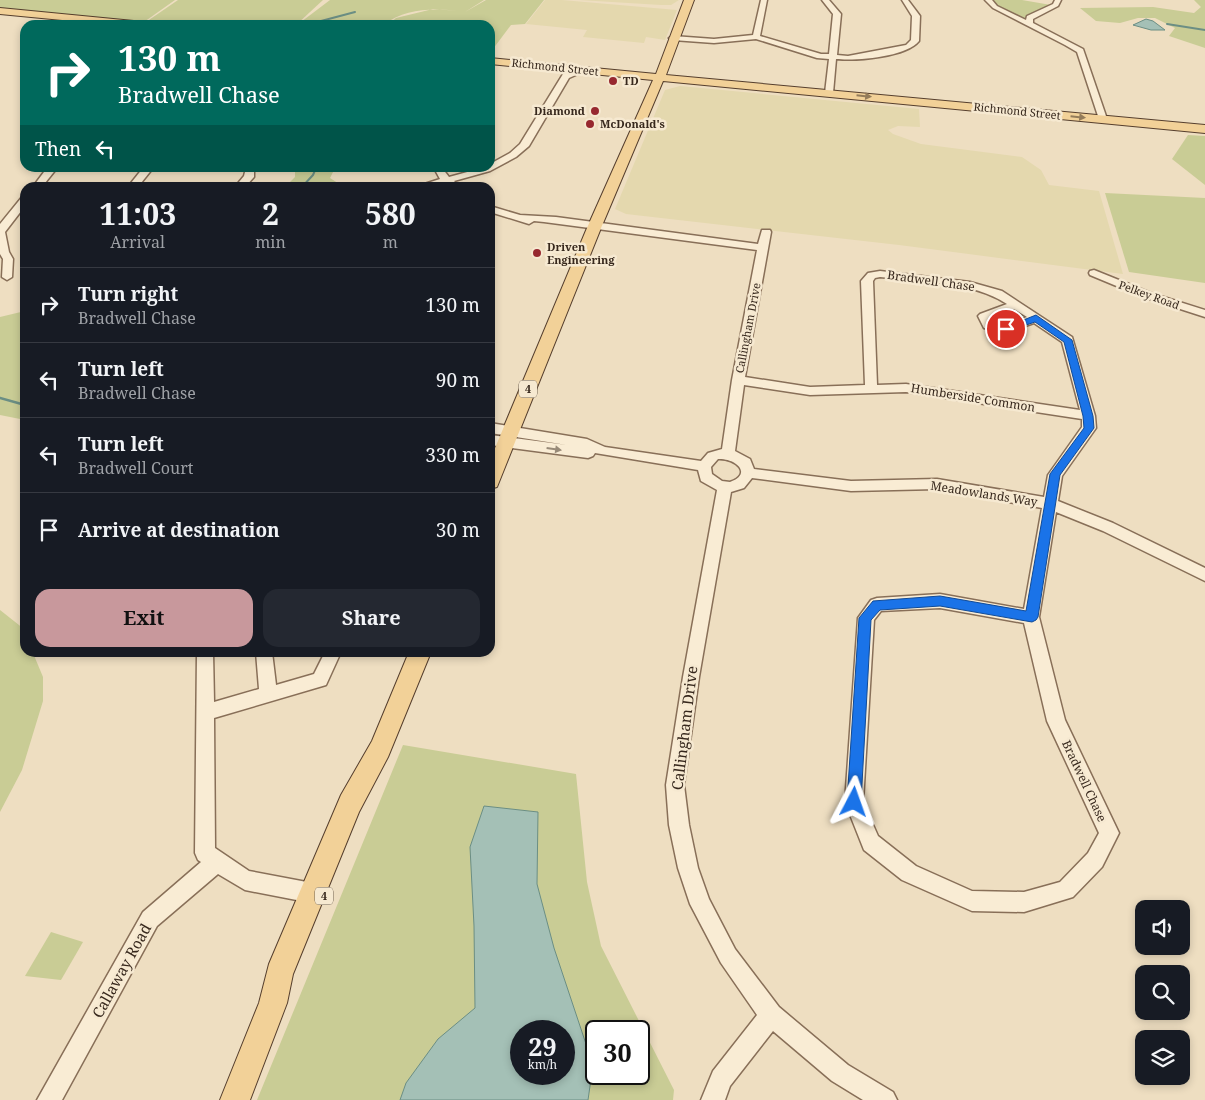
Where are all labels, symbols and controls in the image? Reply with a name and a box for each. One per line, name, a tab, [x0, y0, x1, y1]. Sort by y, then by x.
text: 130 m	[118, 34, 221, 81]
icon: right	[35, 40, 100, 105]
street label: Richmond Street	[511, 54, 599, 79]
place label: TD	[623, 73, 639, 88]
marker: TD	[607, 75, 619, 87]
text: Bradwell Chase	[118, 79, 280, 109]
one-way arrow	[857, 92, 873, 100]
street label: Richmond Street	[973, 98, 1061, 123]
place label: Diamond	[534, 103, 585, 118]
marker: Diamond	[589, 105, 601, 117]
one-way arrow	[1071, 113, 1087, 121]
place label: McDonald's	[600, 116, 665, 131]
marker: McDonald's	[584, 118, 596, 130]
icon: left	[91, 135, 119, 163]
text: Then	[35, 136, 81, 162]
text: 11:03	[99, 193, 176, 234]
text: 2	[262, 193, 279, 234]
text: 580	[365, 193, 416, 234]
text: Arrival	[110, 231, 165, 253]
text: min	[255, 231, 286, 253]
text: m	[383, 231, 398, 253]
place label: Driven Engineering	[547, 239, 615, 267]
marker: Driven Engineering	[531, 247, 543, 259]
street label: Bradwell Chase	[886, 266, 976, 295]
street label: Pelkey Road	[1117, 277, 1182, 313]
text: Turn right	[78, 281, 178, 307]
street label: Callingham Drive	[731, 281, 764, 374]
icon: right	[35, 291, 63, 319]
text: 130 m	[425, 292, 480, 318]
text: Bradwell Chase	[78, 307, 196, 329]
pin	[985, 308, 1027, 350]
icon: arrive	[992, 315, 1020, 343]
text: Turn left	[78, 356, 164, 382]
icon: left	[35, 366, 63, 394]
text: 90 m	[436, 367, 480, 393]
street label: Humberside Common	[910, 379, 1037, 416]
road number: 4	[519, 380, 537, 398]
text: Bradwell Chase	[78, 382, 196, 404]
text: Turn left	[78, 431, 164, 457]
icon: left	[35, 441, 63, 469]
text: 330 m	[425, 442, 480, 468]
one-way arrow	[546, 445, 562, 453]
text: Bradwell Court	[78, 457, 193, 479]
street label: Meadowlands Way	[929, 477, 1039, 510]
icon: arrive	[35, 516, 63, 544]
text: Arrive at destination	[78, 517, 280, 543]
text: 30 m	[436, 517, 480, 543]
button: Exit	[35, 589, 253, 647]
button: Share	[263, 589, 480, 647]
street label: Callingham Drive	[666, 665, 702, 791]
street label: Bradwell Chase	[1058, 737, 1111, 824]
position arrow	[827, 775, 879, 827]
road number: 4	[315, 888, 333, 904]
map controls	[1135, 900, 1190, 1085]
button: sound	[1135, 900, 1190, 955]
street label: Callaway Road	[87, 920, 155, 1021]
button: search	[1135, 965, 1190, 1020]
speed limit sign: 30	[585, 1020, 650, 1085]
text: 29	[528, 1029, 557, 1063]
button: layers	[1135, 1030, 1190, 1085]
text: km/h	[528, 1056, 557, 1073]

